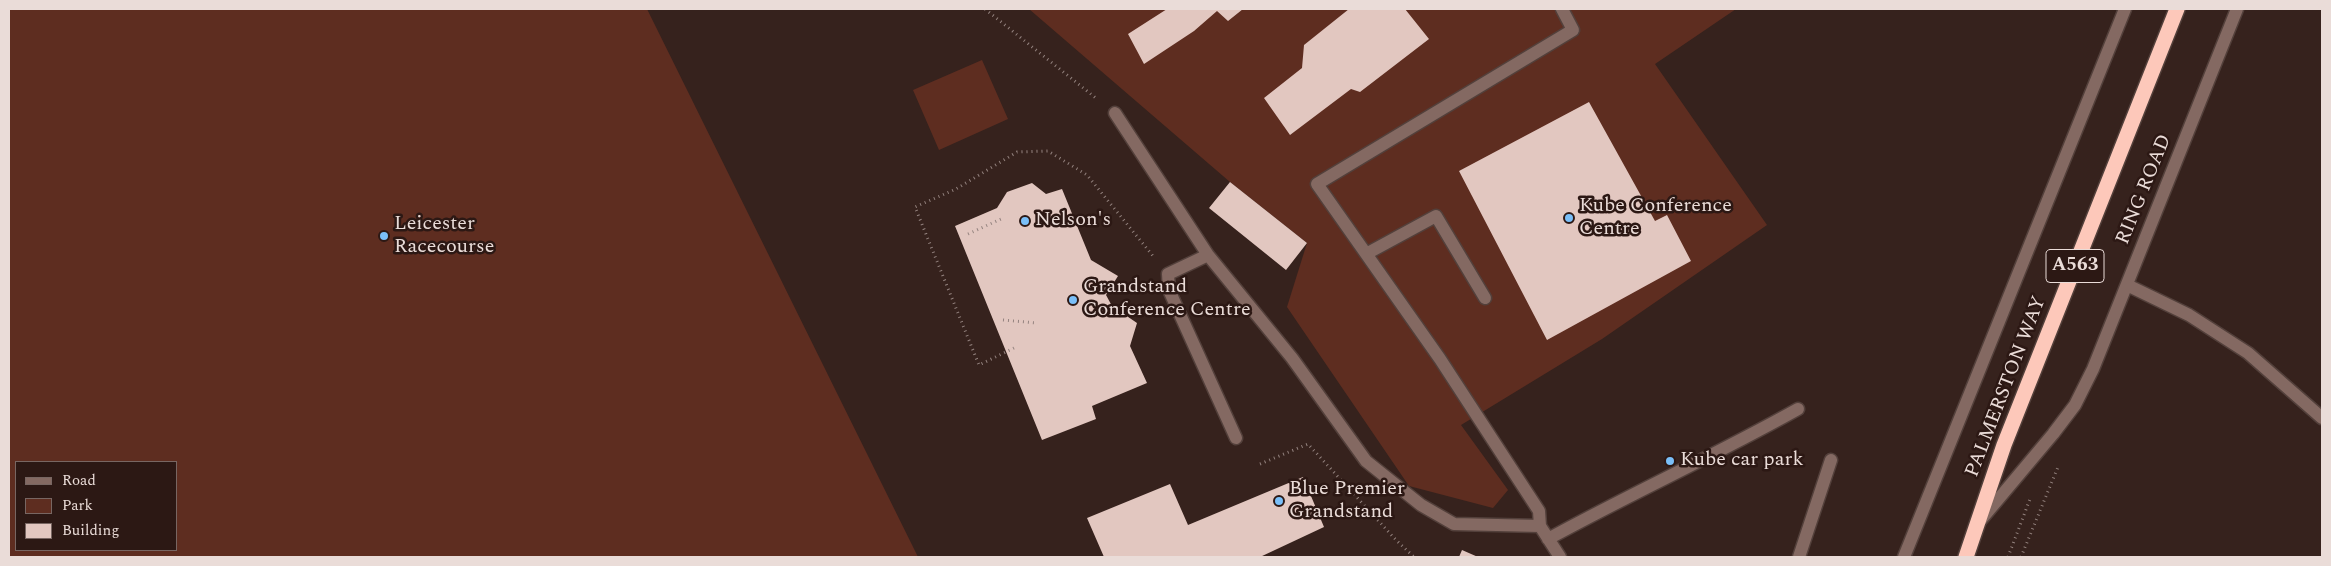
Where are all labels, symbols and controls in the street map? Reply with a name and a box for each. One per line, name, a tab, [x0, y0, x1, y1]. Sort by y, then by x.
street label: RING ROAD	[2112, 131, 2178, 249]
place label: Kube Conference Centre	[1579, 195, 1732, 242]
place label: Nelson's	[1035, 209, 1111, 233]
marker: Kube Conference Centre	[1563, 212, 1575, 224]
place label: Leicester Racecourse	[394, 213, 494, 260]
marker: Nelson's	[1019, 215, 1031, 227]
marker: Leicester Racecourse	[378, 230, 390, 242]
road number: A563	[2046, 250, 2104, 282]
place label: Grandstand Conference Centre	[1083, 276, 1251, 323]
street label: PALMERSTON WAY	[1961, 293, 2053, 481]
marker: Grandstand Conference Centre	[1067, 294, 1079, 306]
place label: Kube car park	[1680, 449, 1804, 473]
marker: Kube car park	[1664, 455, 1676, 467]
legend	[15, 461, 178, 551]
text: Road	[62, 469, 96, 492]
place label: Blue Premier Grandstand	[1289, 478, 1405, 525]
text: Park	[62, 494, 93, 517]
marker: Blue Premier Grandstand	[1273, 495, 1285, 507]
text: Building	[62, 519, 119, 542]

